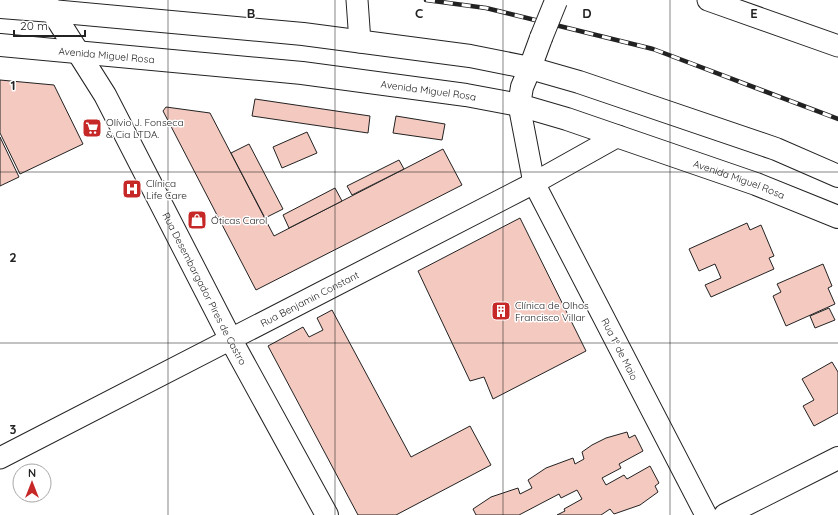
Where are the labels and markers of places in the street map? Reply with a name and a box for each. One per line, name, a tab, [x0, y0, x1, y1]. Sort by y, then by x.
place label: Olívio J. Fonseca & Cia LTDA.	[106, 116, 183, 141]
supermarket icon: Olívio J. Fonseca & Cia LTDA.	[81, 117, 103, 139]
place label: Clínica Life Care	[146, 177, 187, 202]
hospital icon: Clínica Life Care	[121, 178, 143, 200]
shop icon: Óticas Carol	[186, 209, 208, 231]
place label: Óticas Carol	[211, 214, 267, 227]
place label: Clínica de Olhos Francisco Villar	[515, 299, 589, 324]
building icon: Clínica de Olhos Francisco Villar	[490, 300, 512, 322]

